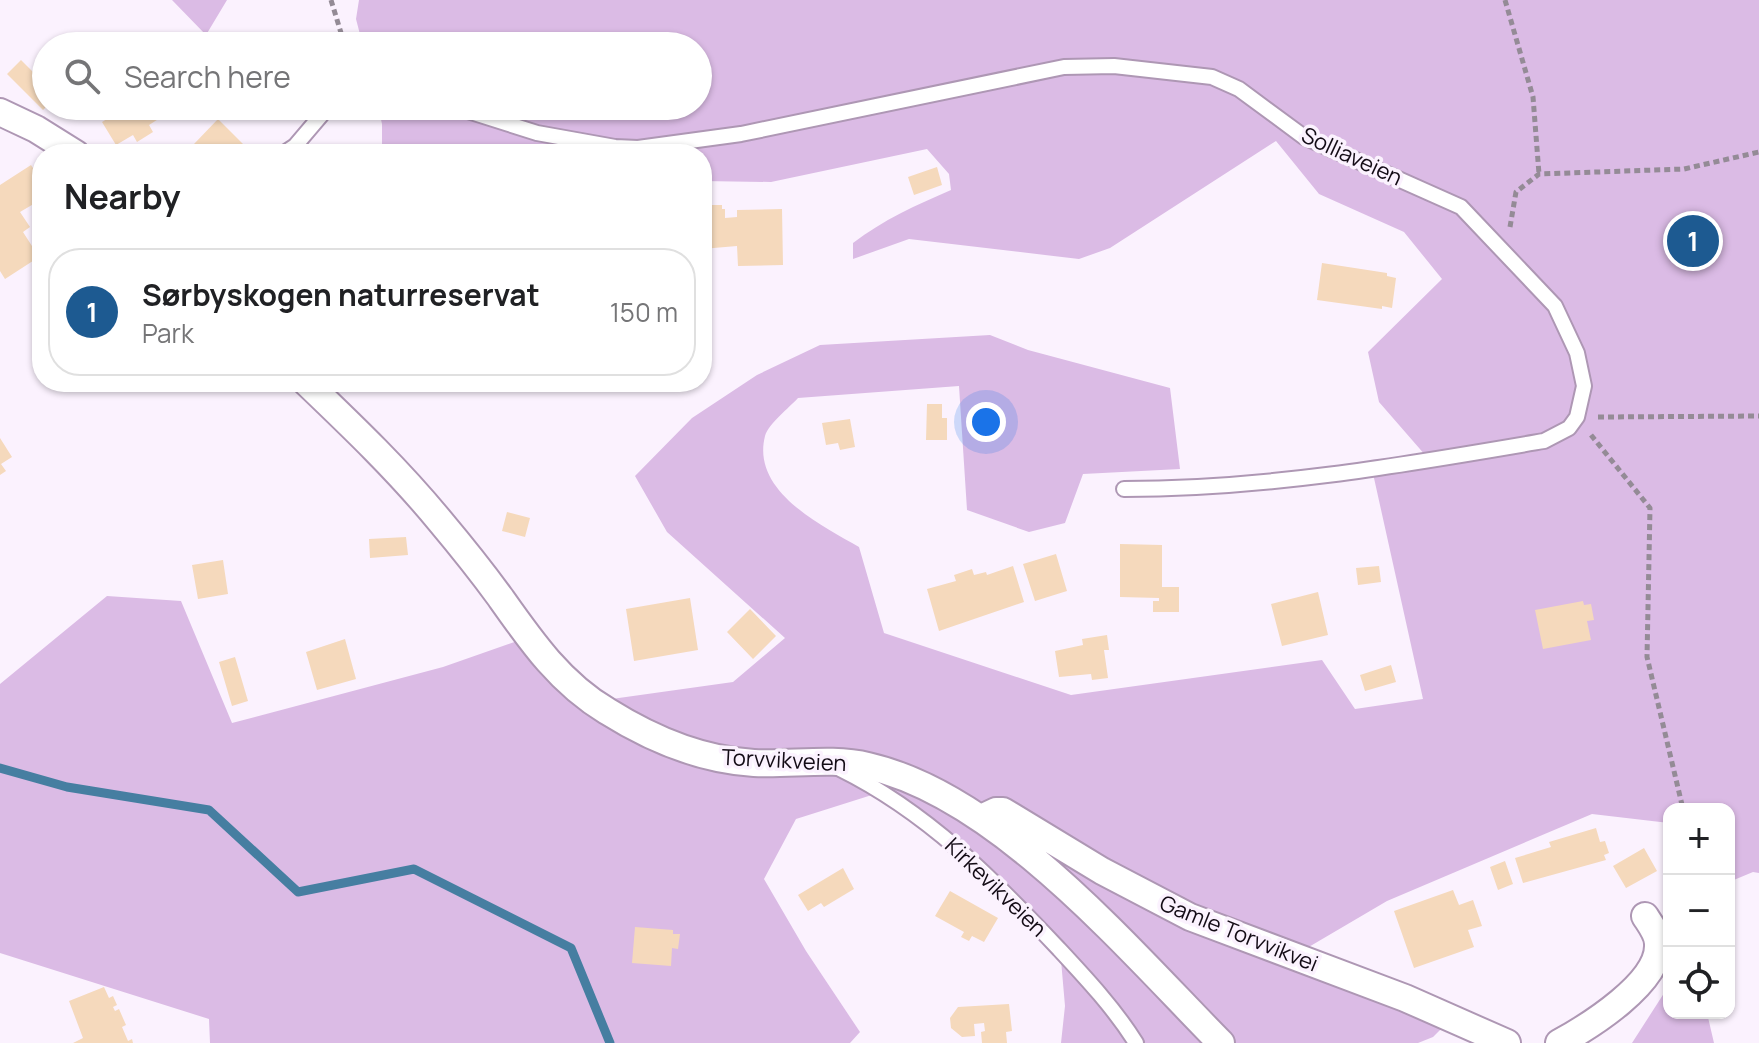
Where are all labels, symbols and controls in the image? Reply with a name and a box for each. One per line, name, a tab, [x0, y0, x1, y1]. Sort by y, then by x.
search box	[32, 32, 712, 120]
icon: search	[60, 54, 104, 98]
text: Search here	[124, 56, 291, 97]
street label: Solliaveien	[1297, 120, 1407, 192]
text: Nearby	[64, 173, 180, 219]
pin: 1	[1667, 211, 1719, 271]
text: Sørbyskogen naturreservat	[142, 274, 540, 315]
text: 1	[86, 294, 98, 330]
text: 150 m	[610, 294, 678, 330]
text: Park	[142, 315, 194, 351]
your location	[966, 402, 1006, 442]
street label: Torvvikveien	[721, 742, 847, 778]
map controls	[1663, 803, 1735, 1019]
button: +	[1663, 803, 1735, 875]
street label: Kirkevikveien	[939, 831, 1053, 943]
button: −	[1663, 875, 1735, 947]
street label: Gamle Torvvikvei	[1155, 888, 1323, 978]
button: locate	[1663, 947, 1735, 1019]

